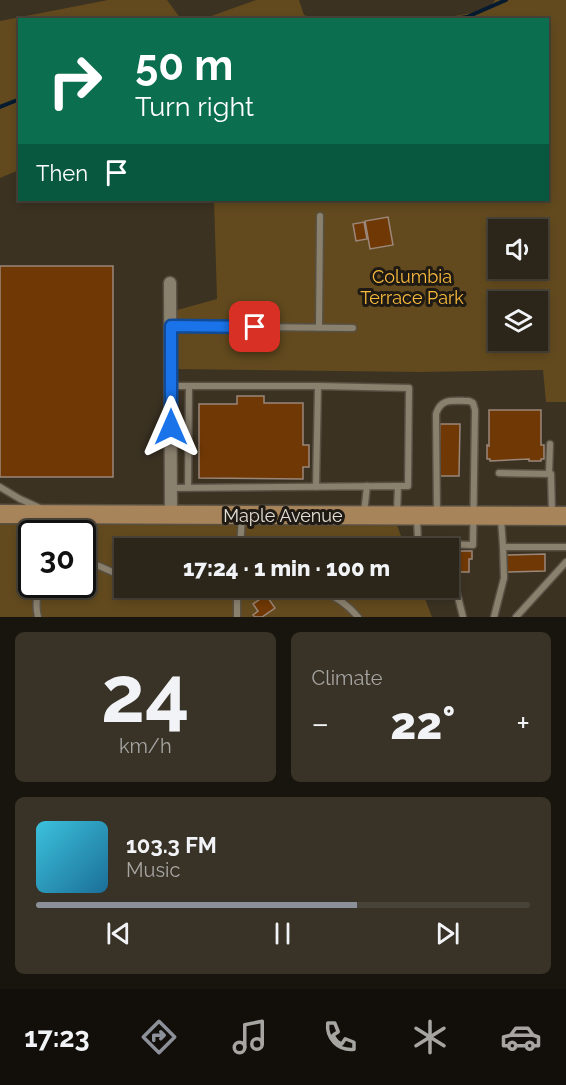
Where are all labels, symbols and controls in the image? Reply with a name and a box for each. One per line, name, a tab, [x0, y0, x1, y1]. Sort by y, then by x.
text: 50 m	[135, 41, 233, 90]
icon: right	[36, 42, 114, 120]
text: Turn right	[135, 91, 254, 122]
icon: arrive	[100, 156, 133, 189]
text: Then	[36, 160, 88, 186]
map controls	[488, 219, 548, 351]
button: sound	[488, 219, 548, 279]
park label: Columbia Terrace Park	[360, 266, 464, 308]
button: layers	[488, 291, 548, 351]
pin	[229, 301, 280, 352]
icon: arrive	[238, 310, 271, 343]
position arrow	[139, 395, 203, 459]
street label: Maple Avenue	[223, 505, 343, 526]
speed limit sign: 30	[18, 520, 96, 598]
text: 17:24 · 1 min · 100 m	[183, 555, 390, 581]
text: 24	[101, 649, 190, 740]
text: Climate	[312, 666, 383, 690]
text: 22°	[390, 697, 455, 750]
text: −	[312, 704, 329, 743]
text: +	[516, 704, 530, 743]
text: km/h	[119, 734, 172, 758]
text: 103.3 FM	[126, 832, 217, 858]
text: Music	[126, 858, 180, 882]
icon: previous	[102, 917, 135, 950]
icon: pause	[266, 917, 299, 950]
icon: next	[431, 917, 464, 950]
icon: directions	[138, 1016, 180, 1058]
icon: music	[229, 1016, 271, 1058]
icon: phone	[319, 1016, 361, 1058]
icon: climate	[409, 1016, 451, 1058]
icon: car	[500, 1016, 542, 1058]
text: 17:23	[24, 1022, 90, 1053]

